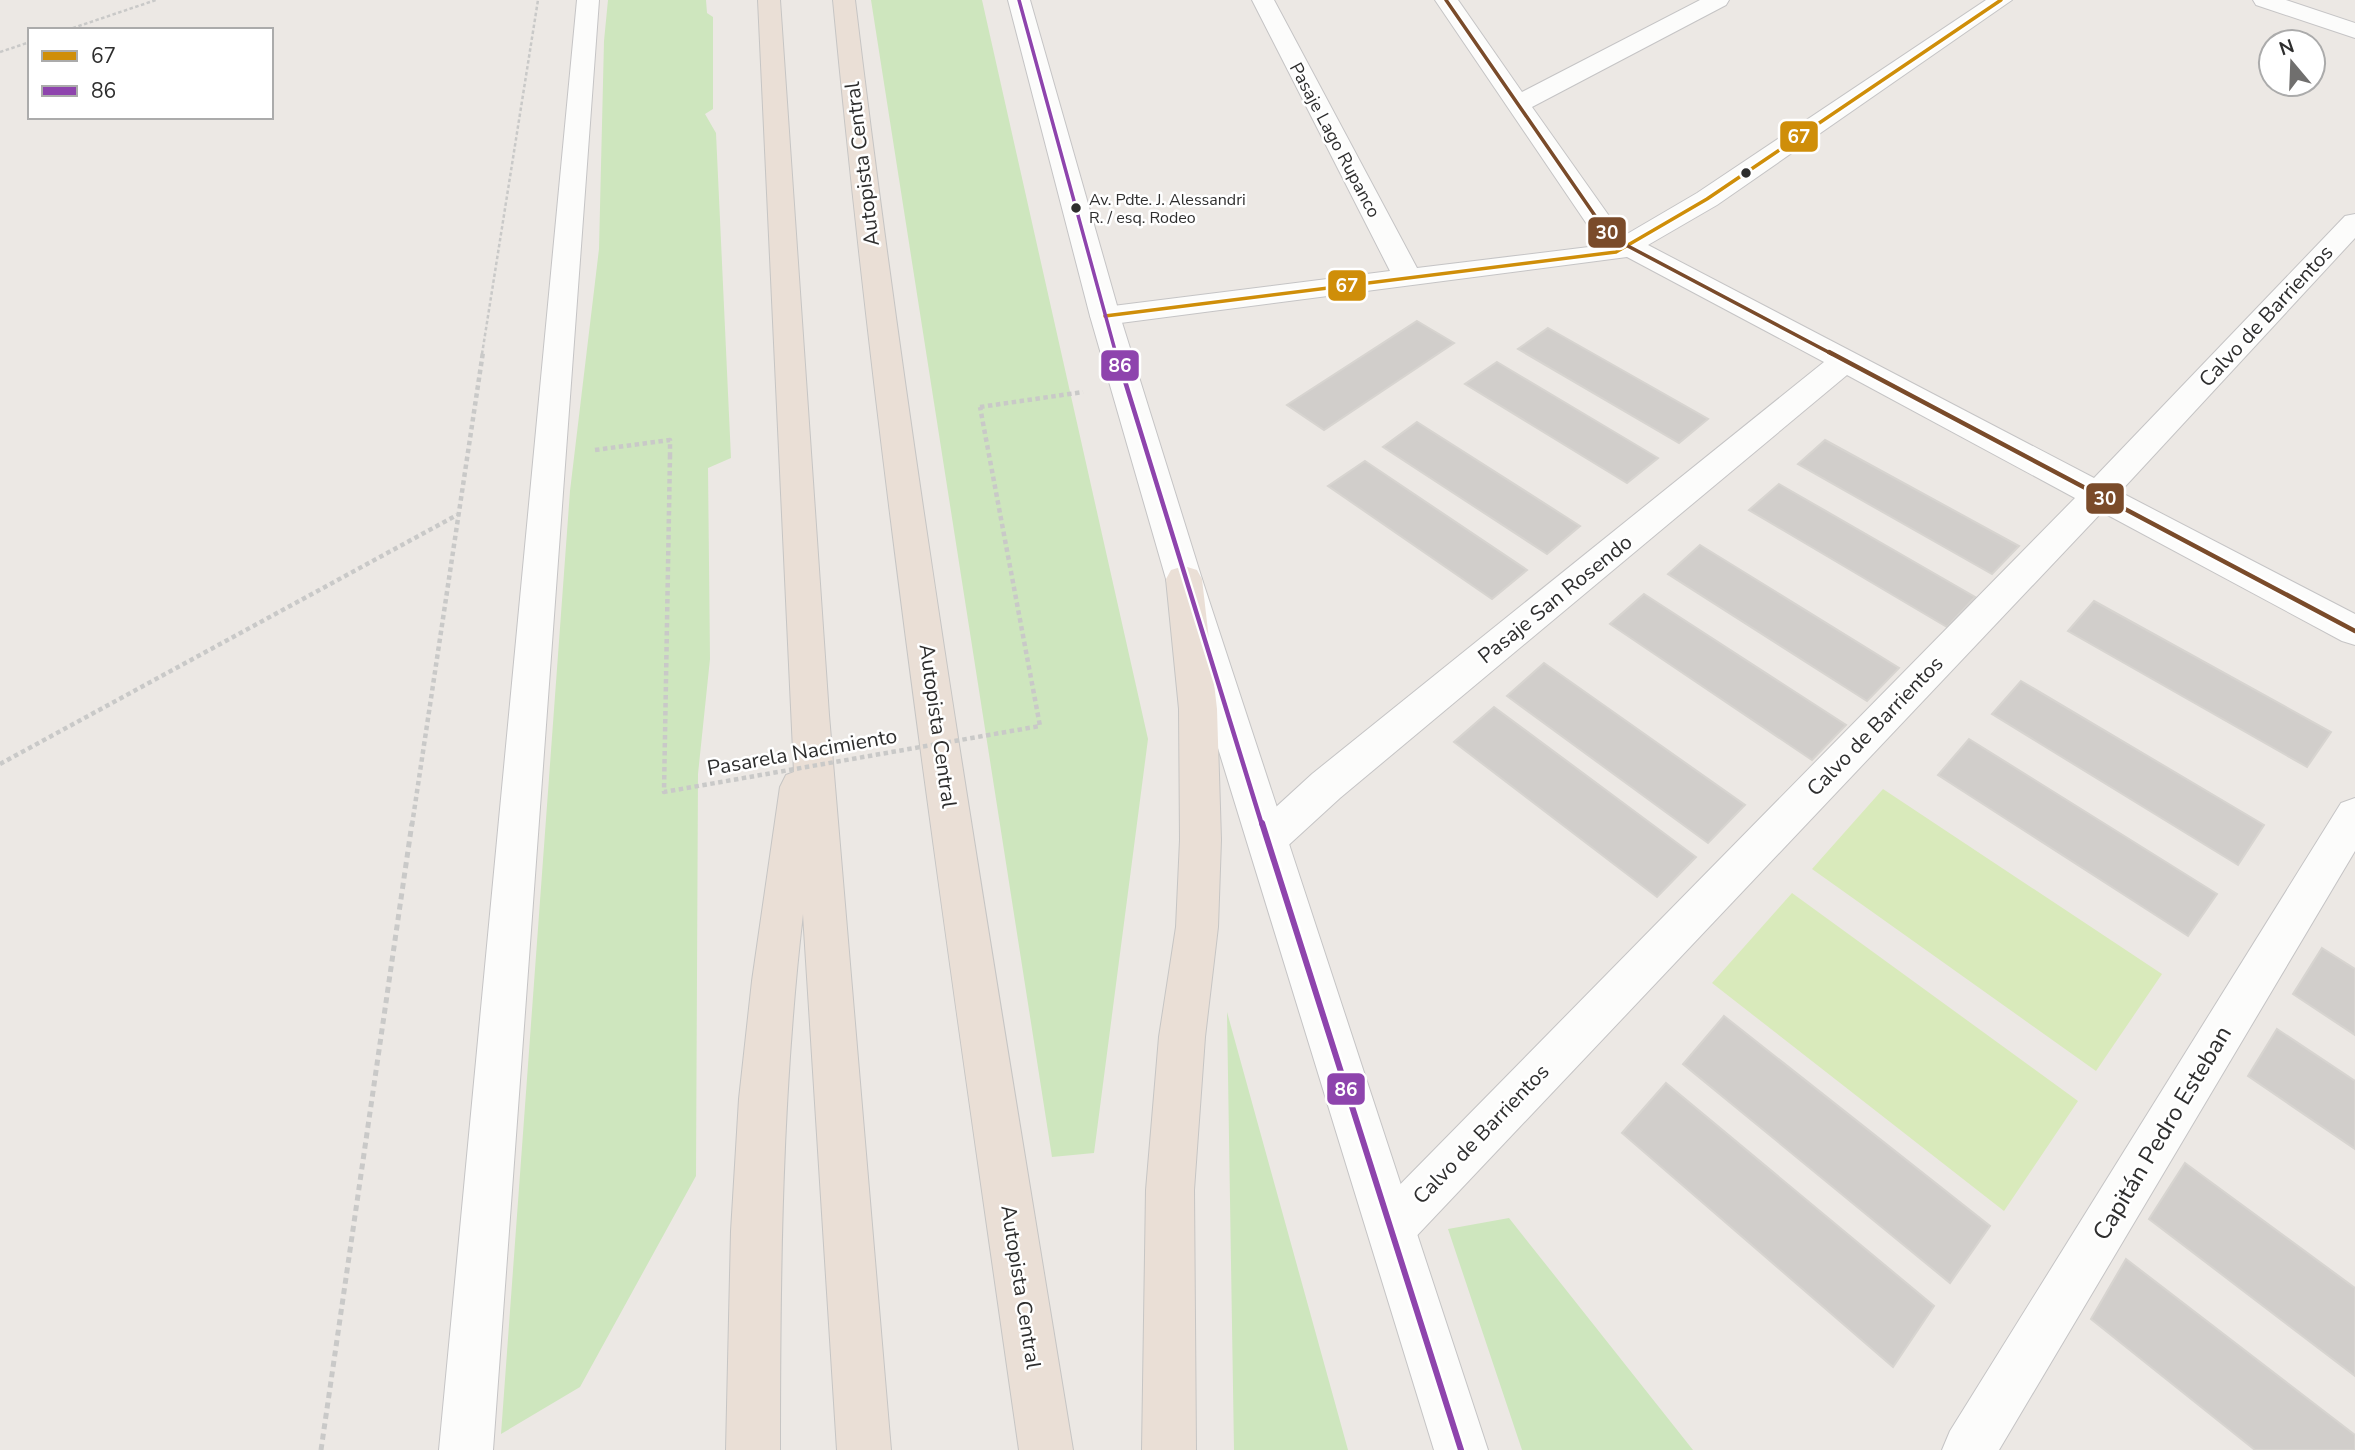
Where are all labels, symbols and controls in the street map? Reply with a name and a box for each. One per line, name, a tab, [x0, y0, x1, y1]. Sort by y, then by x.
legend	[28, 28, 273, 119]
north arrow	[2257, 28, 2327, 98]
text: N	[2276, 33, 2298, 62]
text: 67	[91, 42, 116, 70]
street label: Pasaje Lago Rupanco	[1284, 58, 1386, 222]
text: 86	[91, 77, 116, 105]
street label: Autopista Central	[838, 79, 886, 248]
line badge: 67	[1779, 120, 1819, 153]
text: 67	[1788, 124, 1810, 150]
unlabelled marker	[1739, 166, 1753, 180]
place label: Av. Pdte. J. Alessandri R. / esq. Rodeo	[1089, 189, 1246, 229]
marker: Av. Pdte. J. Alessandri R. / esq. Rodeo	[1069, 201, 1083, 215]
line badge: 30	[1587, 216, 1627, 249]
text: 30	[1596, 220, 1618, 246]
street label: Calvo de Barrientos	[2193, 239, 2339, 393]
line badge: 67	[1327, 269, 1367, 302]
text: 67	[1336, 273, 1358, 299]
line badge: 86	[1100, 349, 1140, 382]
text: 86	[1109, 353, 1131, 379]
line badge: 30	[2085, 482, 2125, 515]
text: 30	[2094, 486, 2116, 512]
street label: Pasaje San Rosendo	[1472, 528, 1638, 670]
street label: Autopista Central	[913, 642, 963, 811]
street label: Calvo de Barrientos	[1801, 650, 1949, 802]
street label: Pasarela Nacimiento	[705, 721, 899, 783]
street label: Capitán Pedro Esteban	[2085, 1020, 2239, 1246]
street label: Calvo de Barrientos	[1407, 1058, 1555, 1210]
line badge: 86	[1326, 1072, 1366, 1106]
text: 86	[1335, 1077, 1357, 1103]
street label: Autopista Central	[994, 1203, 1048, 1372]

